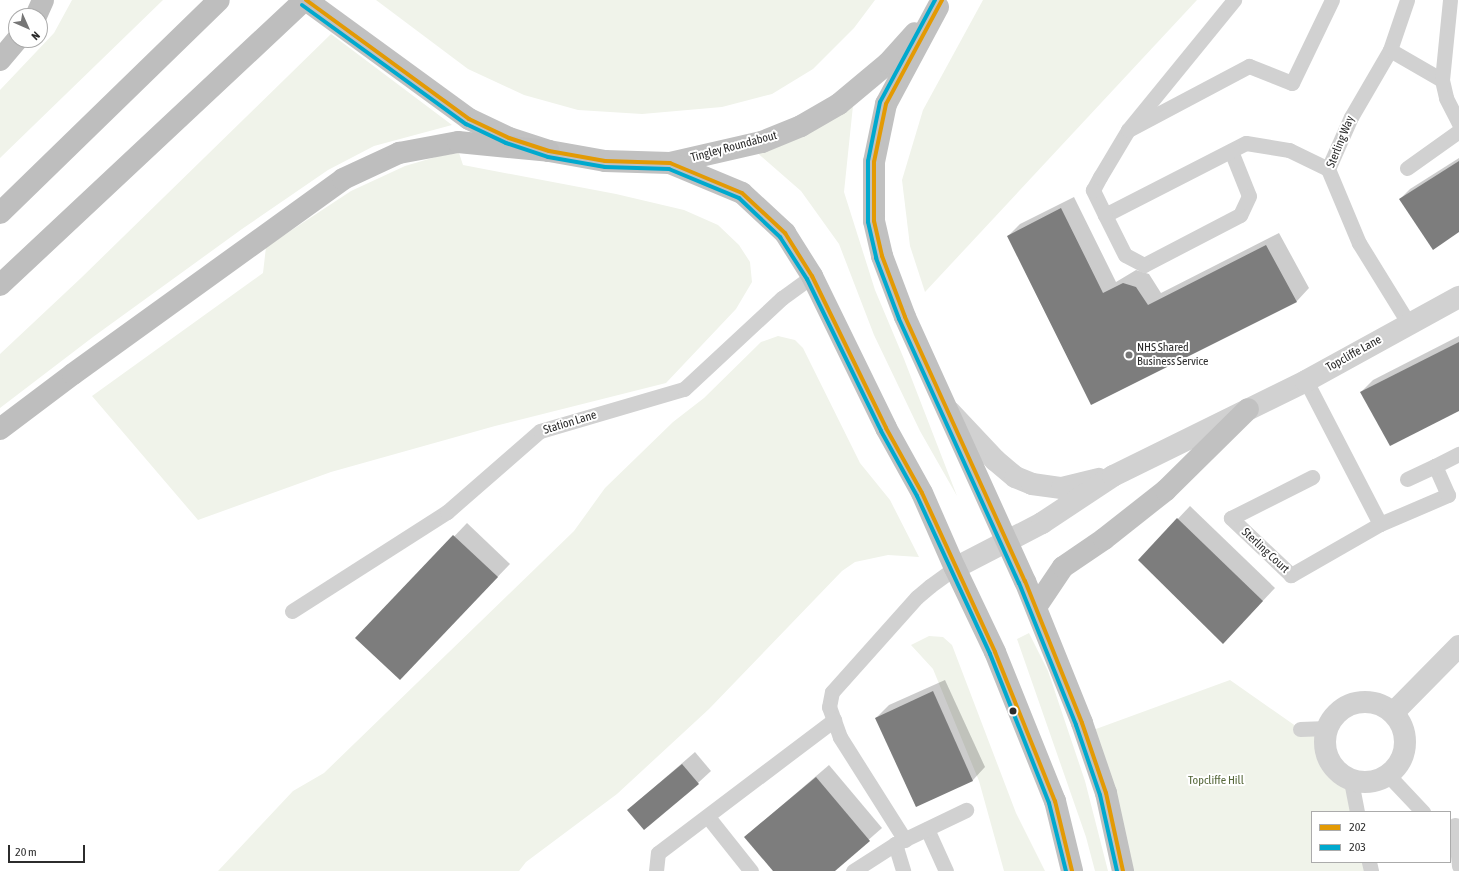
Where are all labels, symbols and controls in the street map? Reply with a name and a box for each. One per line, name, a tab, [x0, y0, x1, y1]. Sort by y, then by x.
north arrow	[8, 8, 48, 48]
text: N	[29, 29, 42, 42]
street label: Sterling Way	[1324, 114, 1358, 170]
street label: Tingley Roundabout	[689, 129, 779, 165]
street label: Topcliffe Lane	[1324, 333, 1384, 375]
place label: NHS Shared Business Service	[1137, 341, 1208, 369]
marker: NHS Shared Business Service	[1124, 350, 1134, 360]
street label: Station Lane	[542, 408, 598, 438]
street label: Sterling Court	[1238, 525, 1292, 577]
unlabelled marker	[1008, 706, 1018, 716]
park label: Topcliffe Hill	[1188, 774, 1244, 788]
legend	[1311, 811, 1451, 863]
text: 202	[1349, 820, 1366, 834]
scale bar	[10, 837, 87, 863]
text: 203	[1349, 840, 1366, 854]
text: 20 m	[15, 845, 37, 859]

